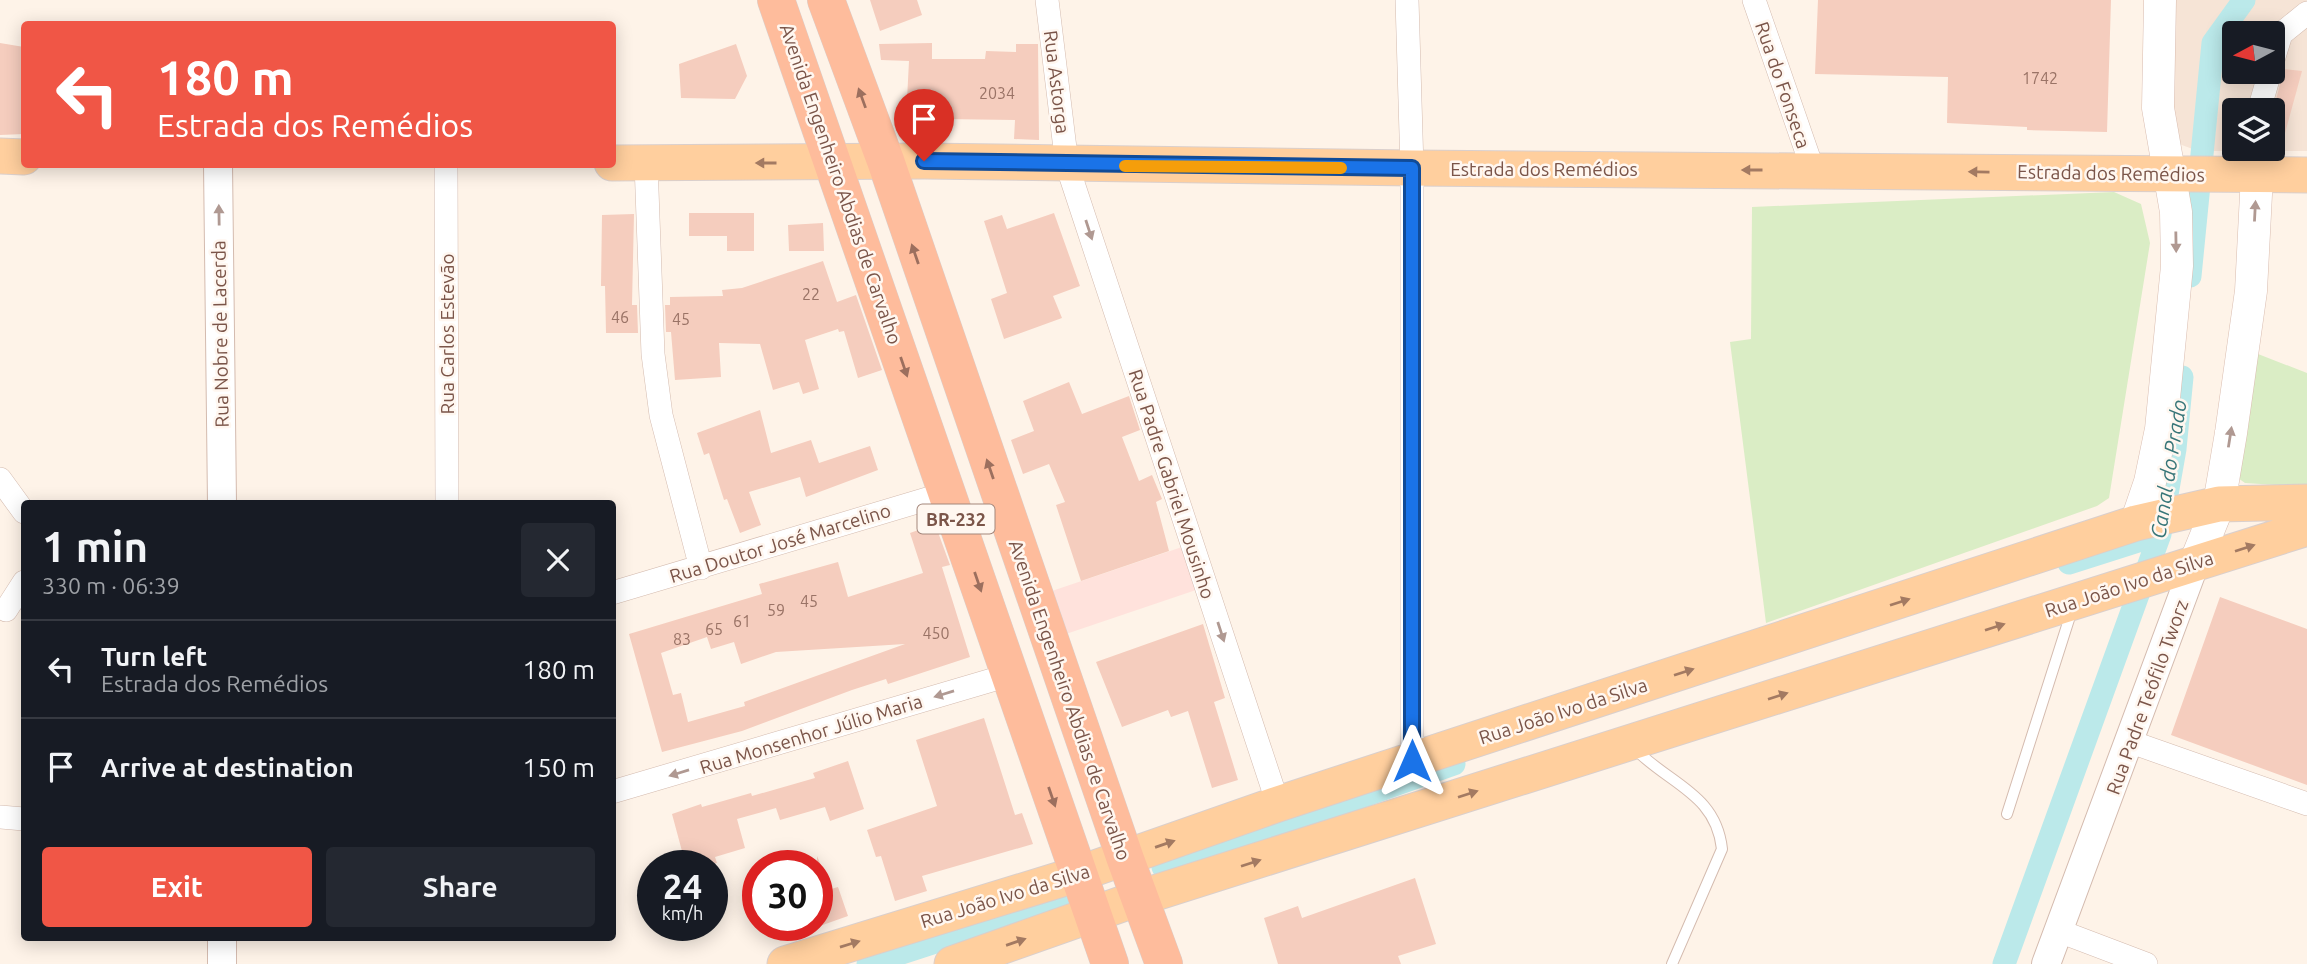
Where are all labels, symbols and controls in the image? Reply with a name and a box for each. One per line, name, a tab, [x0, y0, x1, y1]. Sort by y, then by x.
street label: Rua do Fonseca	[1751, 19, 1815, 151]
street label: Avenida Engenheiro Abdias de Carvalho	[776, 21, 906, 347]
north arrow	[2222, 21, 2286, 84]
map controls	[2222, 21, 2285, 161]
street label: Rua Astorga	[1040, 29, 1074, 135]
icon: left	[42, 49, 133, 140]
text: 180 m	[157, 49, 294, 104]
house number: 1742	[2022, 69, 2058, 87]
house number: 2034	[979, 84, 1015, 102]
one-way arrow	[856, 87, 867, 108]
pin	[894, 89, 954, 161]
button: layers	[2222, 98, 2285, 161]
icon: arrive	[905, 100, 943, 138]
text: Estrada dos Remédios	[157, 107, 473, 143]
one-way arrow	[755, 157, 777, 169]
street label: Estrada dos Remédios	[1450, 158, 1638, 180]
street label: Estrada dos Remédios	[2017, 160, 2205, 186]
one-way arrow	[1740, 164, 1762, 176]
one-way arrow	[1968, 166, 1990, 178]
one-way arrow	[2250, 200, 2261, 222]
one-way arrow	[213, 204, 225, 226]
one-way arrow	[1084, 219, 1094, 240]
one-way arrow	[2170, 231, 2182, 253]
street label: Rua Nobre de Lacerda	[207, 240, 233, 428]
one-way arrow	[909, 244, 920, 265]
street label: Rua Carlos Estevão	[436, 253, 458, 415]
house number: 22	[802, 285, 820, 303]
house number: 46	[611, 308, 629, 326]
house number: 45	[672, 310, 690, 328]
one-way arrow	[899, 357, 910, 378]
street label: Rua Padre Gabriel Mousinho	[1124, 366, 1220, 602]
water label: Canal do Prado	[2145, 398, 2191, 540]
one-way arrow	[2225, 426, 2236, 448]
one-way arrow	[984, 459, 995, 480]
street label: Rua Doutor José Marcelino	[667, 499, 893, 587]
road number: BR-232	[918, 504, 995, 534]
text: 1 min	[42, 523, 148, 570]
button: close	[521, 523, 595, 597]
street label: Avenida Engenheiro Abdias de Carvalho	[1005, 537, 1135, 863]
one-way arrow	[2234, 542, 2255, 552]
street label: Rua João Ivo da Silva	[2042, 546, 2216, 622]
one-way arrow	[973, 572, 984, 593]
text: 330 m · 06:39	[42, 573, 180, 598]
house number: 45	[800, 592, 818, 610]
one-way arrow	[1889, 596, 1910, 606]
street label: Rua Padre Teófilo Tworz	[2102, 596, 2193, 797]
house number: 59	[767, 601, 785, 619]
house number: 61	[733, 612, 751, 630]
house number: 65	[705, 620, 723, 638]
one-way arrow	[1984, 621, 2005, 632]
one-way arrow	[1216, 622, 1227, 643]
house number: 450	[922, 624, 950, 642]
house number: 83	[673, 630, 691, 648]
text: Turn left	[101, 642, 207, 671]
icon: left	[42, 650, 80, 688]
text: 180 m	[523, 655, 595, 684]
one-way arrow	[1673, 667, 1694, 677]
text: Estrada dos Remédios	[101, 671, 328, 696]
street label: Rua João Ivo da Silva	[1476, 673, 1650, 749]
street label: Rua Monsenhor Júlio Maria	[697, 690, 925, 778]
one-way arrow	[933, 690, 954, 700]
one-way arrow	[1768, 690, 1789, 700]
position arrow	[1375, 724, 1449, 798]
icon: arrive	[42, 748, 80, 786]
text: Arrive at destination	[101, 753, 354, 782]
text: 150 m	[523, 753, 595, 782]
one-way arrow	[668, 768, 689, 778]
one-way arrow	[1047, 787, 1058, 808]
one-way arrow	[1457, 788, 1478, 799]
one-way arrow	[1155, 838, 1176, 849]
button: Exit	[42, 847, 312, 927]
button: Share	[326, 847, 595, 927]
speed limit sign: 30	[742, 850, 833, 941]
one-way arrow	[1240, 857, 1261, 868]
street label: Rua João Ivo da Silva	[918, 860, 1092, 932]
text: 24	[663, 866, 702, 906]
text: km/h	[662, 903, 703, 923]
one-way arrow	[1006, 936, 1027, 947]
one-way arrow	[840, 938, 861, 948]

